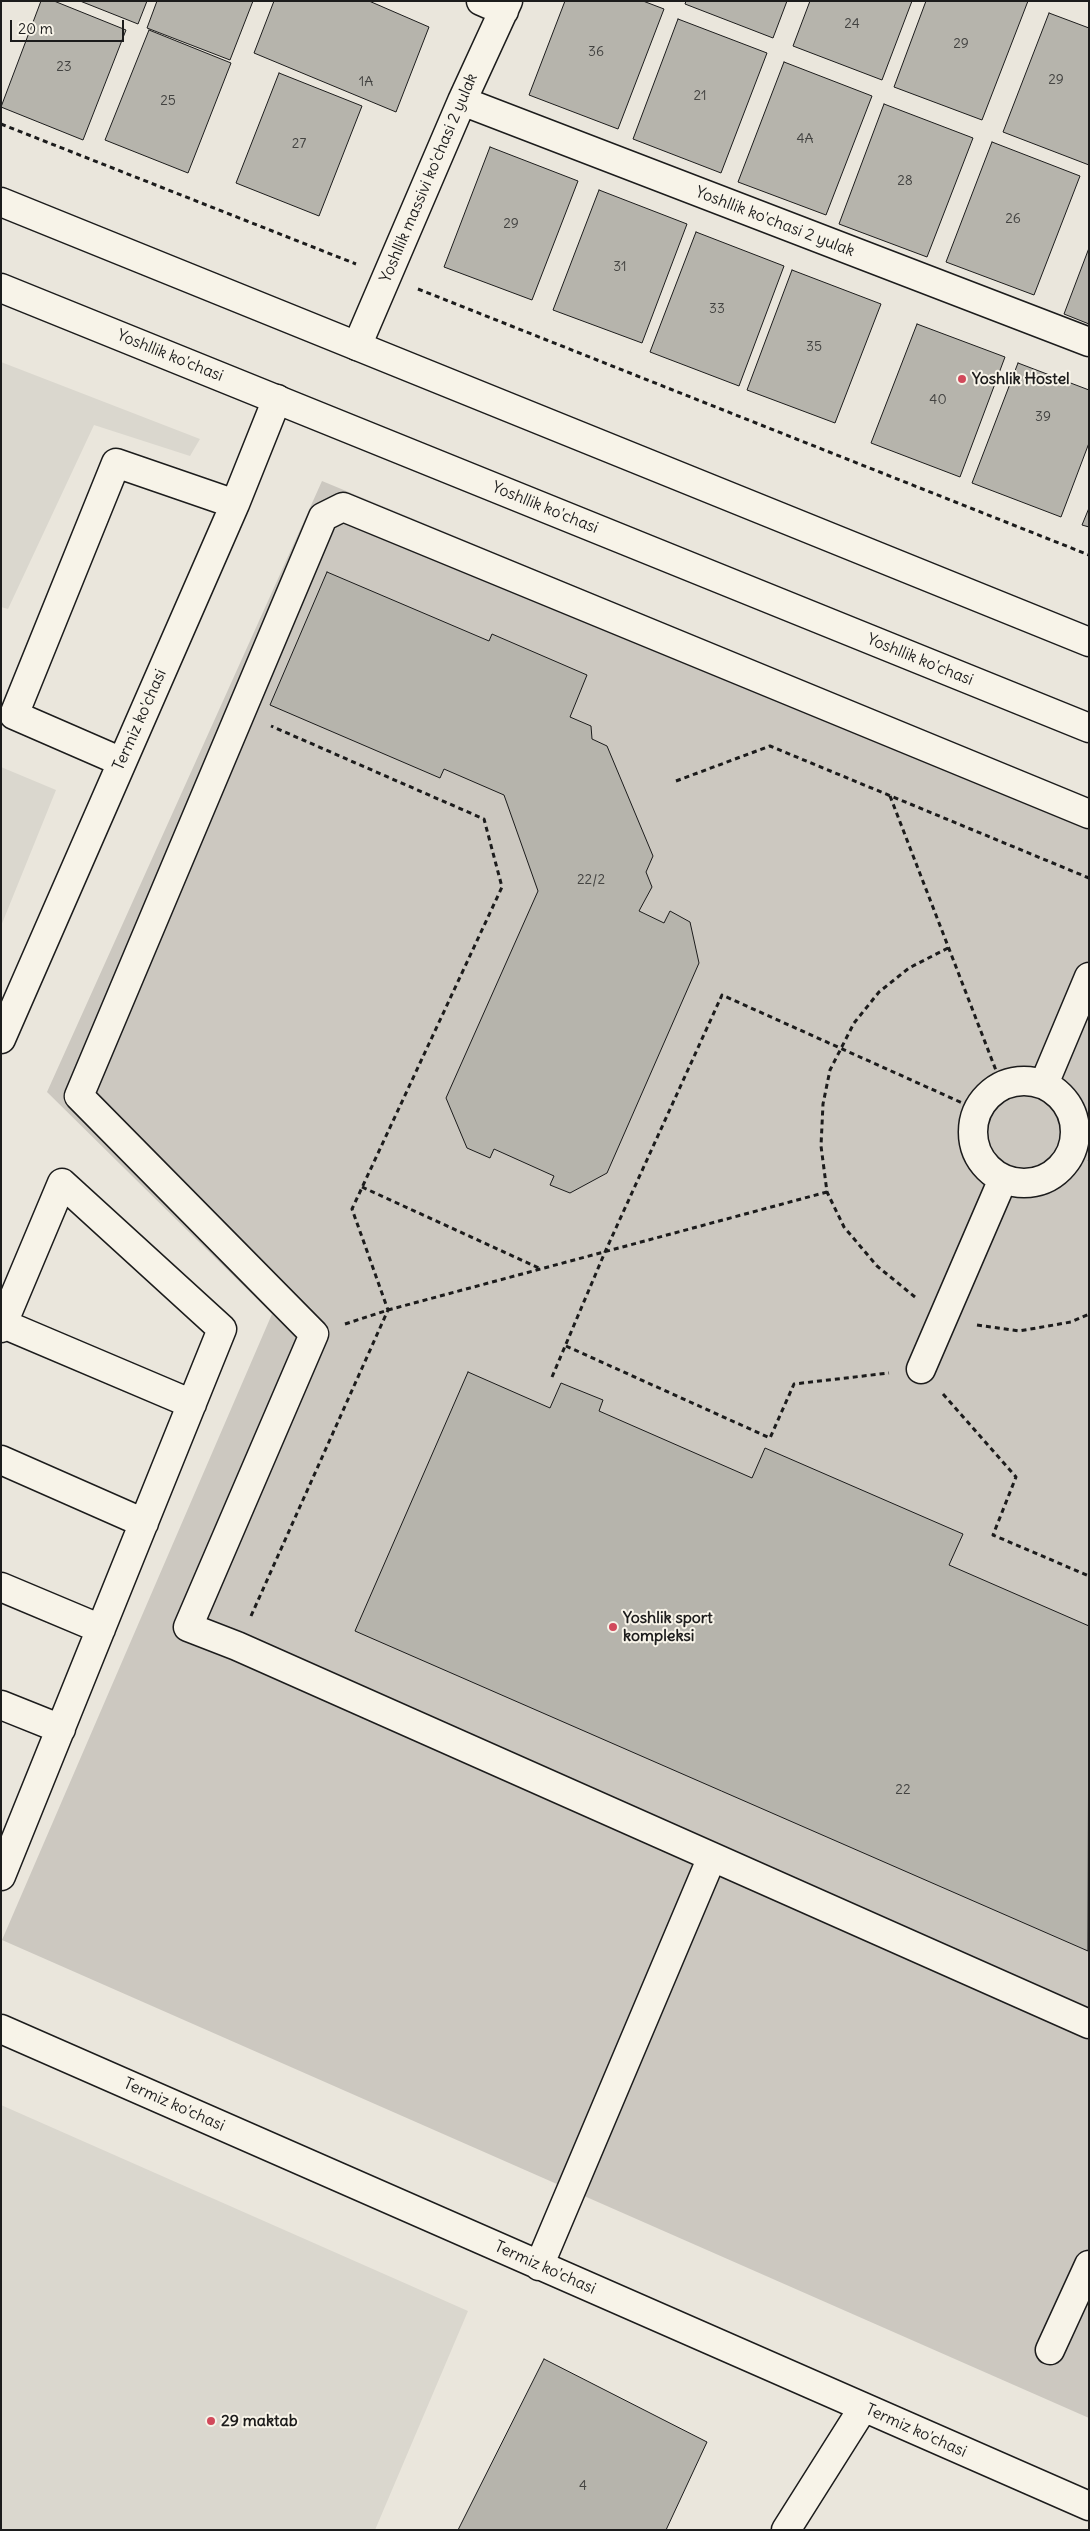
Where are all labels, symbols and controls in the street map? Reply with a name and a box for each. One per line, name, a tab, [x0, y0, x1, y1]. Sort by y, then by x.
scale bar	[12, 10, 126, 42]
house number: 24	[844, 16, 860, 32]
text: 20 m	[18, 19, 53, 38]
house number: 29	[953, 36, 969, 52]
house number: 36	[588, 44, 604, 60]
house number: 23	[56, 59, 72, 75]
street label: Yoshllik massivi ko'chasi 2 yulak	[376, 71, 482, 285]
house number: 29	[1048, 72, 1064, 88]
house number: 1A	[359, 74, 373, 90]
house number: 21	[693, 88, 707, 104]
house number: 25	[160, 93, 176, 109]
house number: 4A	[796, 131, 814, 147]
house number: 27	[292, 136, 306, 152]
house number: 28	[897, 173, 913, 189]
street label: Yoshllik ko'chasi 2 yulak	[693, 183, 857, 261]
house number: 26	[1005, 211, 1021, 227]
house number: 29	[503, 216, 519, 232]
house number: 31	[613, 259, 627, 275]
house number: 33	[709, 301, 725, 317]
street label: Yoshllik ko'chasi	[114, 326, 226, 386]
house number: 35	[806, 339, 822, 355]
place label: Yoshlik Hostel	[972, 369, 1070, 389]
marker: Yoshlik Hostel	[956, 373, 968, 385]
house number: 40	[929, 392, 947, 408]
house number: 39	[1035, 409, 1051, 425]
street label: Yoshllik ko'chasi	[489, 478, 601, 538]
street label: Yoshllik ko'chasi	[864, 630, 976, 690]
street label: Termiz ko'chasi	[109, 667, 171, 773]
house number: 22/2	[577, 872, 605, 888]
place label: Yoshlik sport kompleksi	[623, 1608, 713, 1646]
marker: Yoshlik sport kompleksi	[607, 1621, 619, 1633]
house number: 22	[895, 1782, 911, 1798]
street label: Termiz ko'chasi	[121, 2074, 227, 2136]
street label: Termiz ko'chasi	[492, 2237, 598, 2299]
street label: Termiz ko'chasi	[863, 2400, 969, 2462]
place label: 29 maktab	[221, 2411, 297, 2431]
marker: 29 maktab	[205, 2415, 217, 2427]
house number: 4	[579, 2478, 587, 2494]

